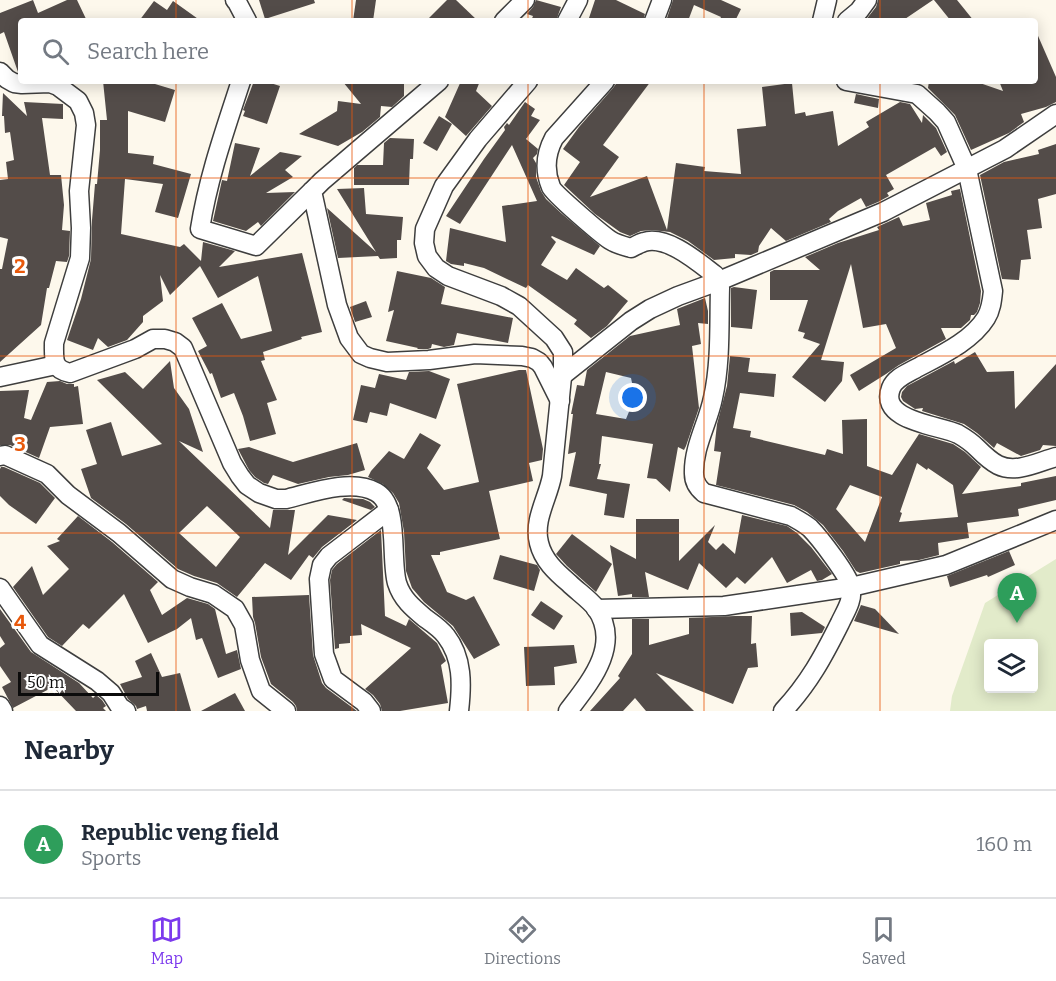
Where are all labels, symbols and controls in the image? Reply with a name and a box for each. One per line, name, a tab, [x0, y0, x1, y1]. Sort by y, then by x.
search box	[18, 18, 1038, 84]
icon: search	[39, 35, 72, 68]
text: Search here	[87, 38, 209, 65]
text: 2	[14, 254, 26, 278]
your location	[618, 383, 647, 412]
text: 3	[14, 432, 26, 456]
pin: A	[998, 574, 1036, 623]
text: 4	[14, 610, 26, 634]
map controls	[984, 639, 1038, 693]
button: layers	[984, 639, 1038, 693]
scale bar	[18, 669, 159, 696]
text: 50 m	[27, 673, 64, 692]
text: Nearby	[24, 735, 114, 766]
text: Republic veng field	[81, 819, 279, 846]
text: A	[36, 832, 51, 856]
text: 160 m	[976, 832, 1032, 856]
text: Sports	[81, 846, 141, 870]
tab: Map	[150, 913, 183, 968]
tab: Directions	[484, 913, 561, 968]
tab: Saved	[862, 913, 906, 968]

